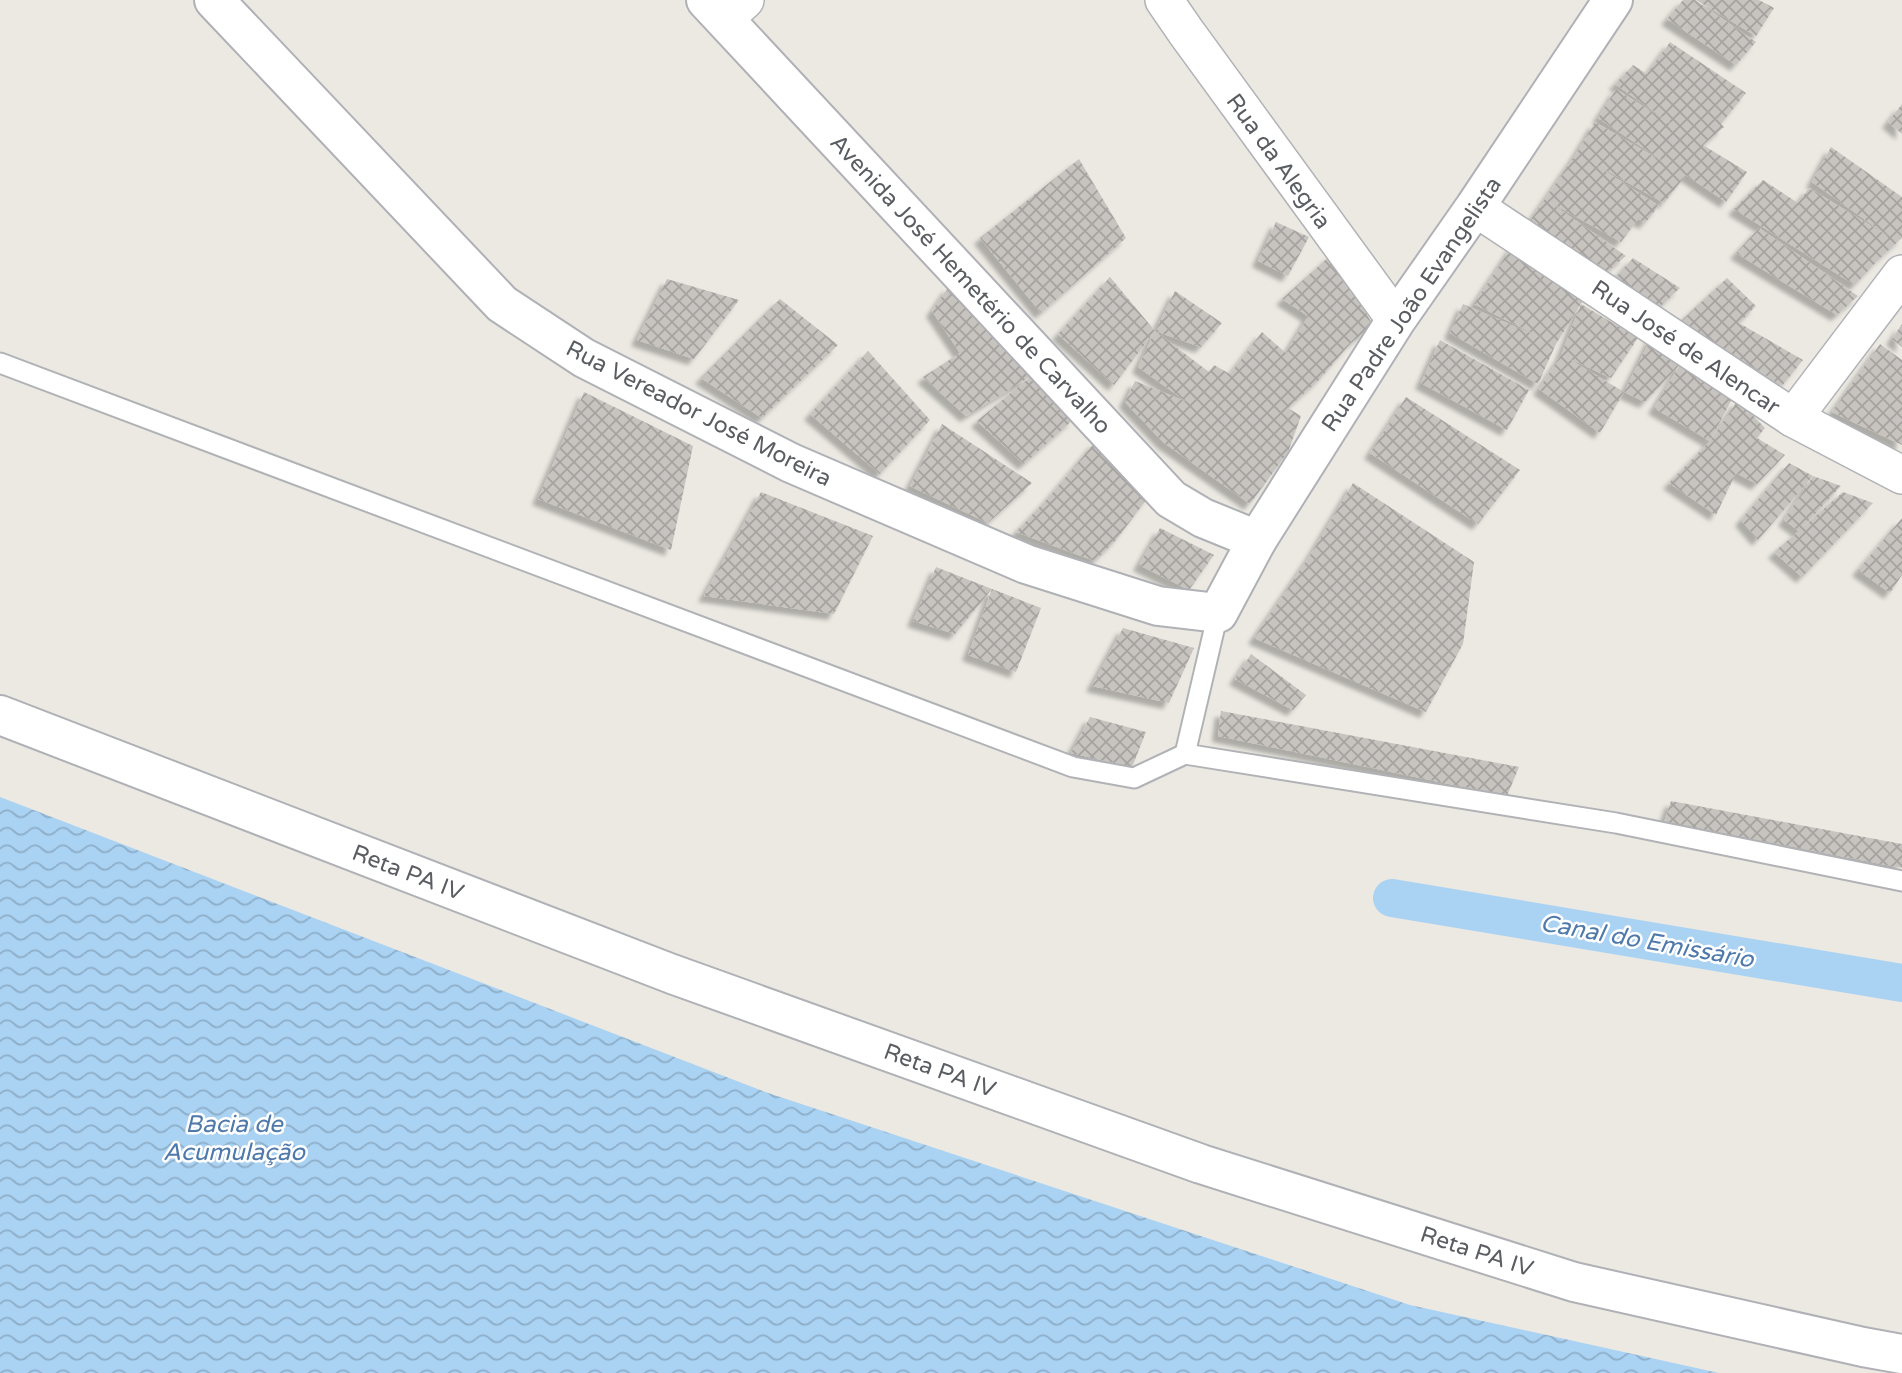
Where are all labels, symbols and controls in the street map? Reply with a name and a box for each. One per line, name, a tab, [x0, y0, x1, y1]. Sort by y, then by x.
street label: Rua da Alegria	[1220, 88, 1337, 235]
street label: Avenida José Hemetério de Carvalho	[824, 129, 1117, 440]
street label: Rua Padre João Evangelista	[1316, 172, 1508, 437]
street label: Rua José de Alencar	[1586, 274, 1785, 421]
street label: Rua Vereador José Moreira	[561, 335, 836, 493]
street label: Reta PA IV	[348, 839, 467, 907]
water label: Canal do Emissário	[1538, 908, 1757, 975]
street label: Reta PA IV	[880, 1038, 1000, 1104]
water label: Bacia de Acumulação	[163, 1110, 306, 1167]
street label: Reta PA IV	[1417, 1221, 1537, 1283]

